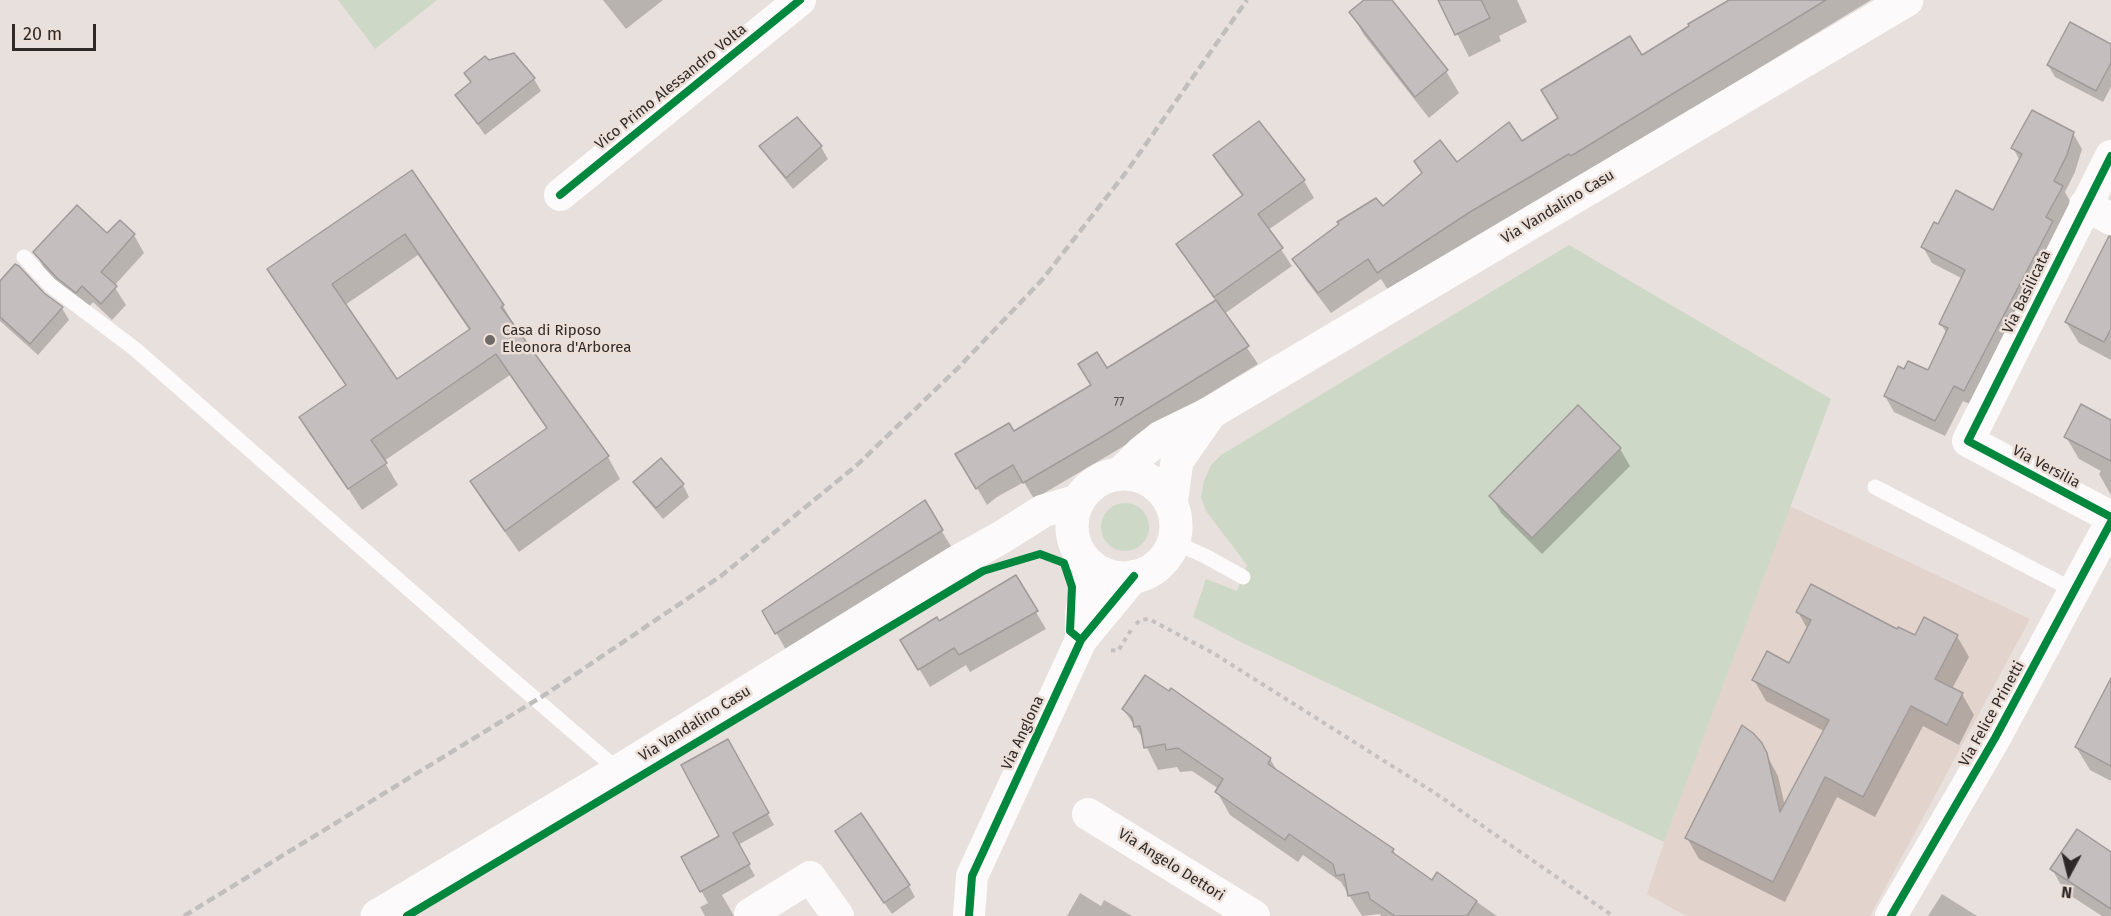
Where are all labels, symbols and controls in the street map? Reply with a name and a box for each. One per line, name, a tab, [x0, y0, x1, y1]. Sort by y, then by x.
scale bar	[15, 12, 99, 50]
street label: Vico Primo Alessandro Volta	[592, 20, 750, 154]
text: 20 m	[23, 23, 62, 45]
street label: Via Vandalino Casu	[1498, 166, 1618, 248]
street label: Via Basilicata	[1999, 247, 2055, 337]
place label: Casa di Riposo Eleonora d'Arborea	[502, 322, 632, 357]
marker: Casa di Riposo Eleonora d'Arborea	[483, 333, 497, 347]
house number: 77	[1114, 396, 1124, 410]
street label: Via Versilia	[2009, 442, 2083, 492]
street label: Via Felice Prinetti	[1956, 658, 2028, 770]
street label: Via Vandalino Casu	[636, 682, 754, 766]
street label: Via Anglona	[998, 693, 1048, 773]
street label: Via Angelo Dettori	[1114, 825, 1228, 905]
north arrow	[2039, 844, 2099, 904]
text: N	[2060, 882, 2073, 902]

